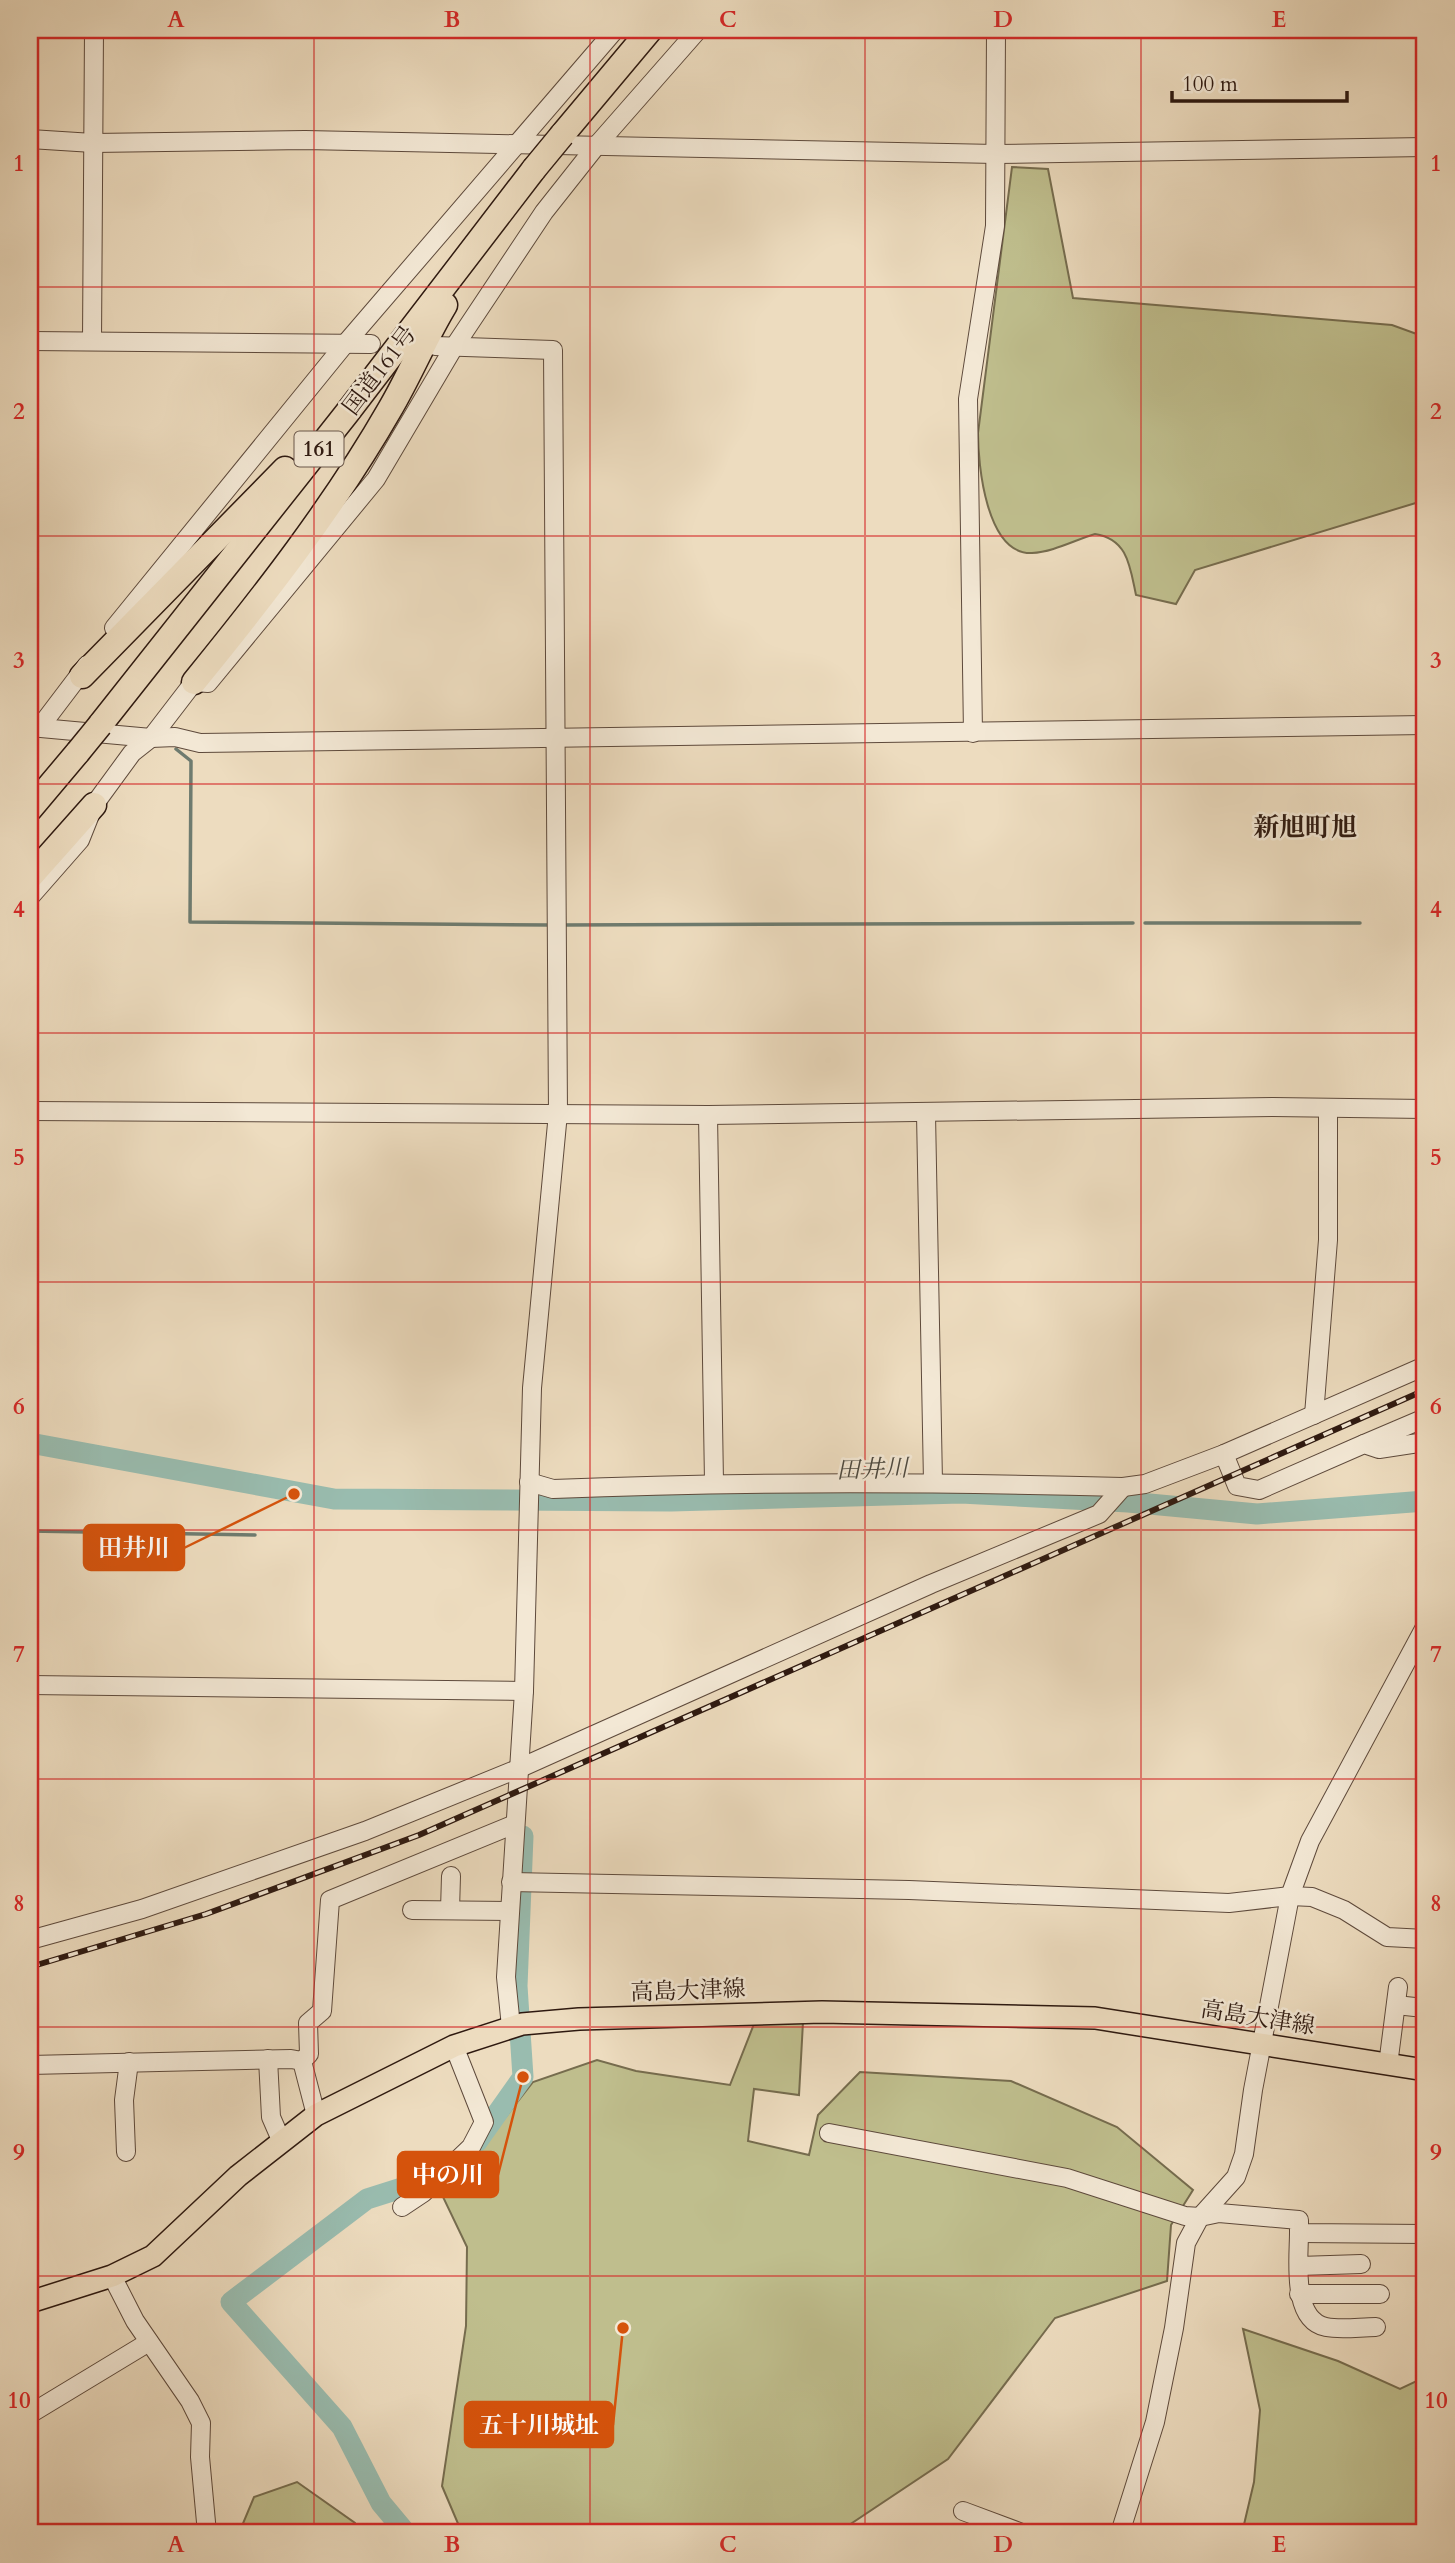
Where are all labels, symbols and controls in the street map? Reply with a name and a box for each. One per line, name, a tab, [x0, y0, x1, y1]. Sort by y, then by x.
text: A	[167, 4, 185, 35]
text: B	[444, 4, 460, 35]
text: C	[719, 4, 737, 35]
text: D	[993, 4, 1013, 35]
text: E	[1272, 4, 1286, 35]
scale bar	[1172, 60, 1346, 104]
text: 100 m	[1182, 70, 1238, 99]
text: 1	[13, 148, 25, 179]
text: 1	[1430, 148, 1442, 179]
street label: 国道161号	[336, 319, 423, 421]
text: 2	[13, 396, 25, 427]
text: 2	[1430, 396, 1442, 427]
road number: 161	[294, 432, 344, 466]
text: 3	[13, 645, 25, 676]
text: 3	[1430, 645, 1442, 676]
district label: 新旭町旭	[1253, 810, 1357, 845]
text: 4	[13, 894, 25, 925]
text: 4	[1430, 894, 1442, 925]
text: 5	[13, 1142, 25, 1173]
text: 5	[1430, 1142, 1442, 1173]
text: 6	[13, 1391, 25, 1422]
text: 6	[1430, 1391, 1442, 1422]
water label: 田井川	[835, 1452, 912, 1487]
callout: 田井川	[84, 1525, 184, 1570]
text: 田井川	[98, 1532, 170, 1565]
text: 7	[13, 1639, 25, 1670]
text: 7	[1430, 1639, 1442, 1670]
text: 8	[13, 1888, 25, 1919]
text: 8	[1430, 1888, 1442, 1919]
street label: 高島大津線	[630, 1973, 746, 2008]
street label: 高島大津線	[1199, 1993, 1317, 2042]
text: 9	[13, 2137, 25, 2168]
text: 9	[1430, 2137, 1442, 2168]
callout: 中の川	[398, 2152, 498, 2197]
text: 中の川	[412, 2159, 484, 2192]
text: 10	[7, 2385, 31, 2416]
text: 10	[1424, 2385, 1448, 2416]
callout: 五十川城址	[465, 2402, 613, 2447]
text: 五十川城址	[479, 2409, 599, 2442]
text: A	[167, 2529, 185, 2560]
text: B	[444, 2529, 460, 2560]
text: C	[719, 2529, 737, 2560]
text: D	[993, 2529, 1013, 2560]
text: E	[1272, 2529, 1286, 2560]

